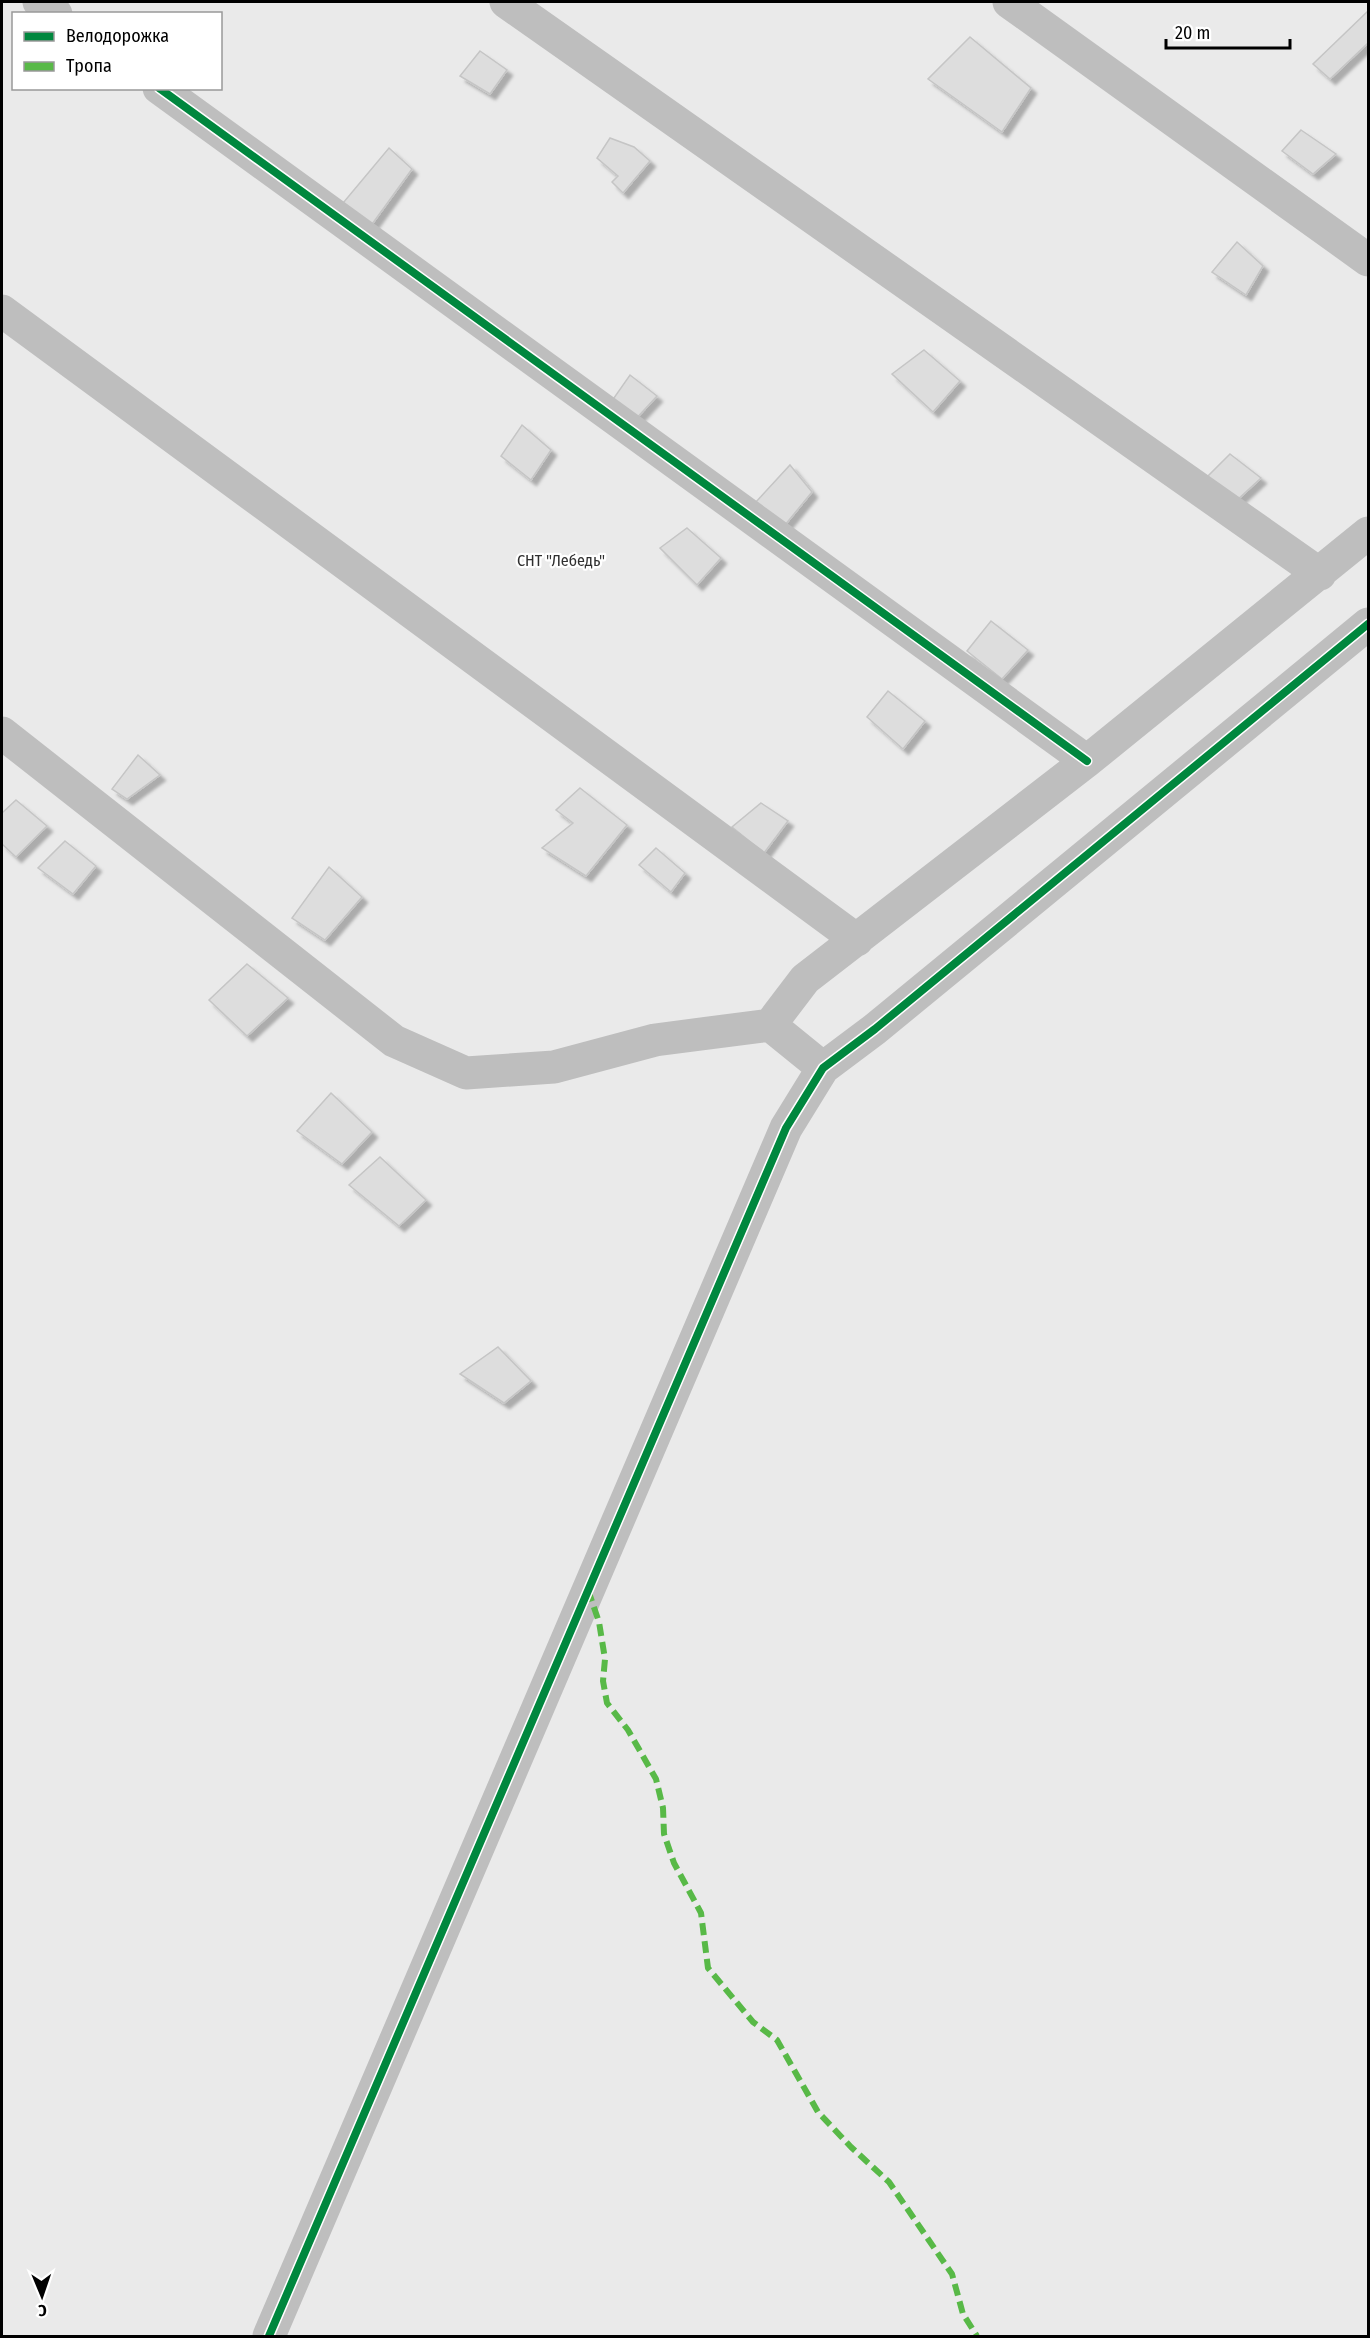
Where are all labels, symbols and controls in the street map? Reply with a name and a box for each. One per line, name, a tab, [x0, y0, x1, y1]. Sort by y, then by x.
legend	[12, 12, 222, 90]
scale bar	[1166, 12, 1290, 50]
text: 20 m	[1175, 22, 1210, 44]
text: Велодорожка	[66, 25, 169, 47]
text: Тропа	[66, 55, 112, 77]
park label: СНТ "Лебедь"	[517, 551, 605, 570]
north arrow	[12, 2266, 72, 2326]
text: С	[37, 2301, 47, 2320]

